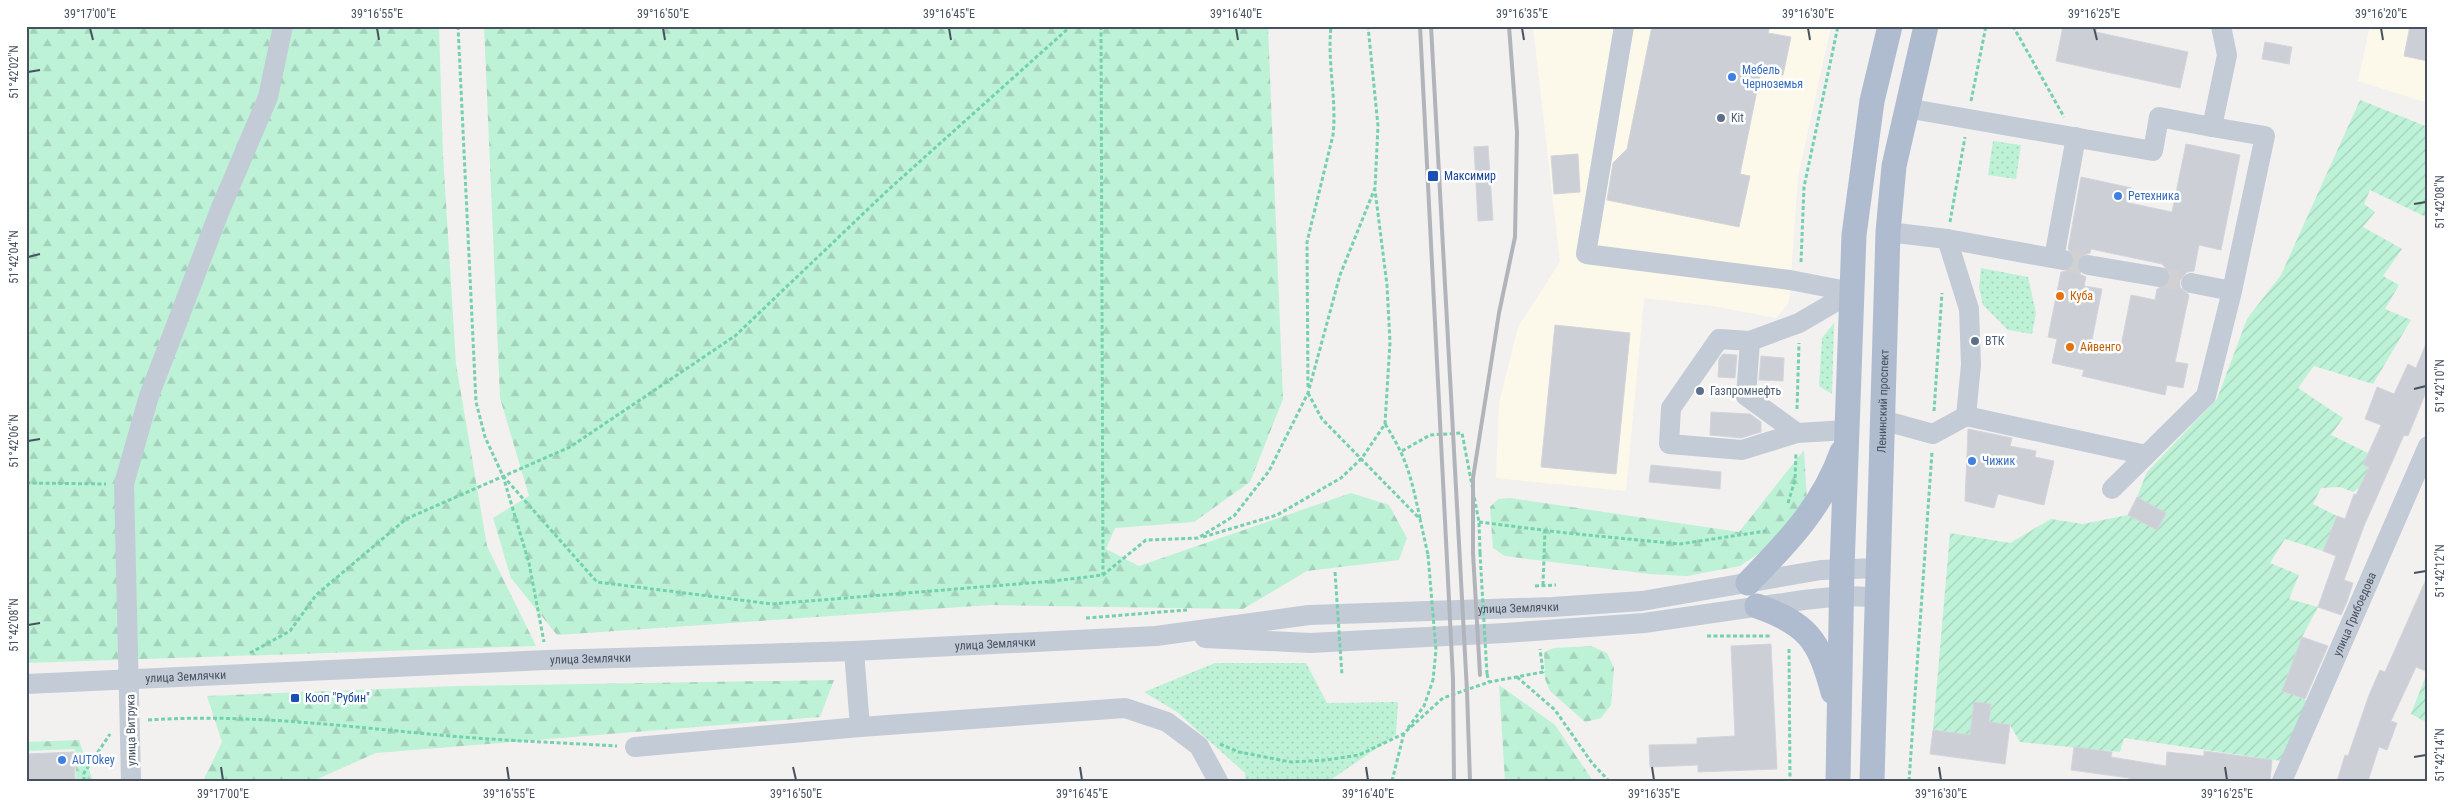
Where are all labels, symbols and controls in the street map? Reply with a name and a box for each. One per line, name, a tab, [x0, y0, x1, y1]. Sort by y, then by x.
text: 39°17'00"E	[64, 7, 116, 21]
text: 39°16'55"E	[351, 7, 403, 21]
text: 39°16'50"E	[637, 7, 689, 21]
text: 39°16'45"E	[923, 7, 975, 21]
text: 39°16'40"E	[1210, 7, 1262, 21]
text: 39°16'35"E	[1496, 7, 1548, 21]
text: 39°16'30"E	[1782, 7, 1834, 21]
text: 39°16'25"E	[2068, 7, 2120, 21]
text: 39°16'20"E	[2355, 7, 2407, 21]
text: 51°42'02"N	[7, 45, 21, 99]
place label: Мебель Черноземья	[1742, 63, 1803, 91]
marker: Мебель Черноземья	[1726, 71, 1738, 83]
place label: Kit	[1731, 111, 1744, 125]
marker: Kit	[1715, 112, 1727, 124]
marker: Максимир	[1426, 169, 1440, 183]
place label: Максимир	[1444, 169, 1496, 183]
text: 51°42'08"N	[2433, 175, 2447, 229]
place label: Ретехника	[2128, 189, 2180, 203]
marker: Ретехника	[2112, 190, 2124, 202]
text: 51°42'04"N	[7, 230, 21, 284]
place label: Куба	[2070, 289, 2093, 303]
marker: Куба	[2054, 290, 2066, 302]
place label: ВТК	[1985, 334, 2005, 348]
marker: ВТК	[1969, 335, 1981, 347]
place label: Айвенго	[2080, 340, 2121, 354]
marker: Айвенго	[2064, 341, 2076, 353]
street label: Ленинский проспект	[1875, 349, 1892, 453]
text: 51°42'10"N	[2433, 359, 2447, 413]
place label: Газпромнефть	[1710, 384, 1781, 398]
marker: Газпромнефть	[1694, 385, 1706, 397]
text: 51°42'06"N	[7, 414, 21, 468]
place label: Чижик	[1982, 454, 2015, 468]
marker: Чижик	[1966, 455, 1978, 467]
text: 51°42'12"N	[2433, 544, 2447, 598]
street label: улица Грибоедова	[2330, 570, 2379, 658]
text: 51°42'08"N	[7, 598, 21, 652]
street label: улица Землячки	[1478, 600, 1559, 616]
street label: улица Землячки	[954, 635, 1036, 653]
street label: улица Землячки	[550, 651, 631, 667]
street label: улица Землячки	[145, 668, 227, 685]
place label: Кооп "Рубин"	[305, 691, 370, 705]
marker: Кооп "Рубин"	[289, 692, 301, 704]
street label: улица Витрука	[123, 694, 139, 766]
text: 51°42'14"N	[2433, 728, 2447, 782]
place label: AUTOkey	[72, 753, 115, 767]
marker: AUTOkey	[56, 754, 68, 766]
text: 39°17'00"E	[197, 787, 249, 801]
text: 39°16'55"E	[483, 787, 535, 801]
text: 39°16'50"E	[770, 787, 822, 801]
text: 39°16'45"E	[1056, 787, 1108, 801]
text: 39°16'40"E	[1342, 787, 1394, 801]
text: 39°16'35"E	[1628, 787, 1680, 801]
text: 39°16'30"E	[1915, 787, 1967, 801]
text: 39°16'25"E	[2201, 787, 2253, 801]

